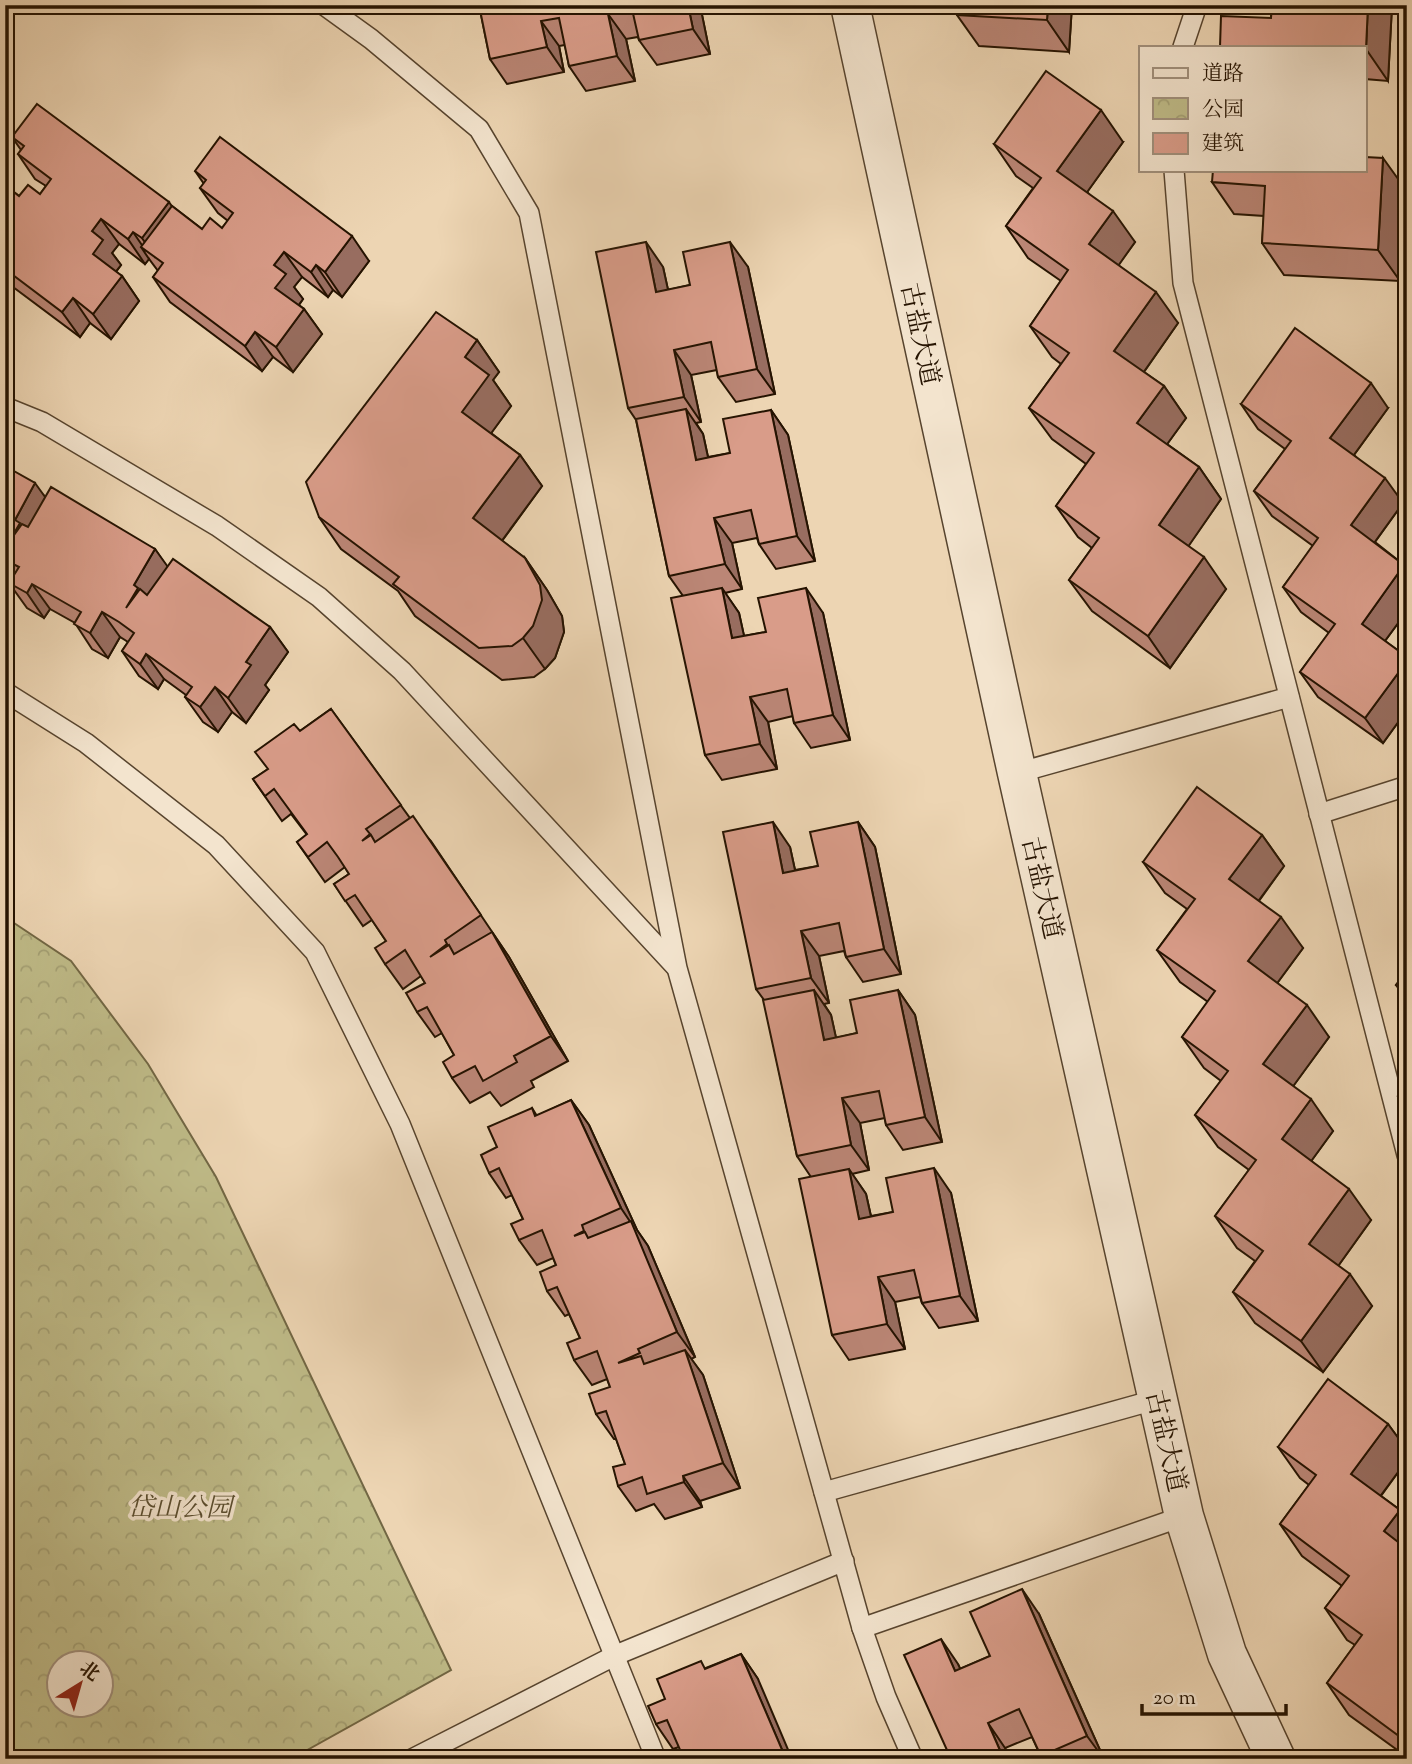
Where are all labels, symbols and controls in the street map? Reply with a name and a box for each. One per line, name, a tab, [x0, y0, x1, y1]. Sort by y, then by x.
legend	[1139, 46, 1366, 172]
text: 道路	[1202, 60, 1244, 90]
text: 公园	[1202, 96, 1244, 126]
text: 建筑	[1202, 130, 1244, 160]
street label: 古盐大道	[890, 280, 947, 389]
street label: 古盐大道	[1011, 834, 1070, 943]
street label: 古盐大道	[1135, 1387, 1194, 1496]
park label: 岱山公园	[128, 1491, 236, 1528]
north arrow	[46, 1648, 116, 1718]
text: 北	[73, 1656, 104, 1689]
scale bar	[1142, 1673, 1286, 1717]
text: 20 m	[1153, 1684, 1196, 1714]

